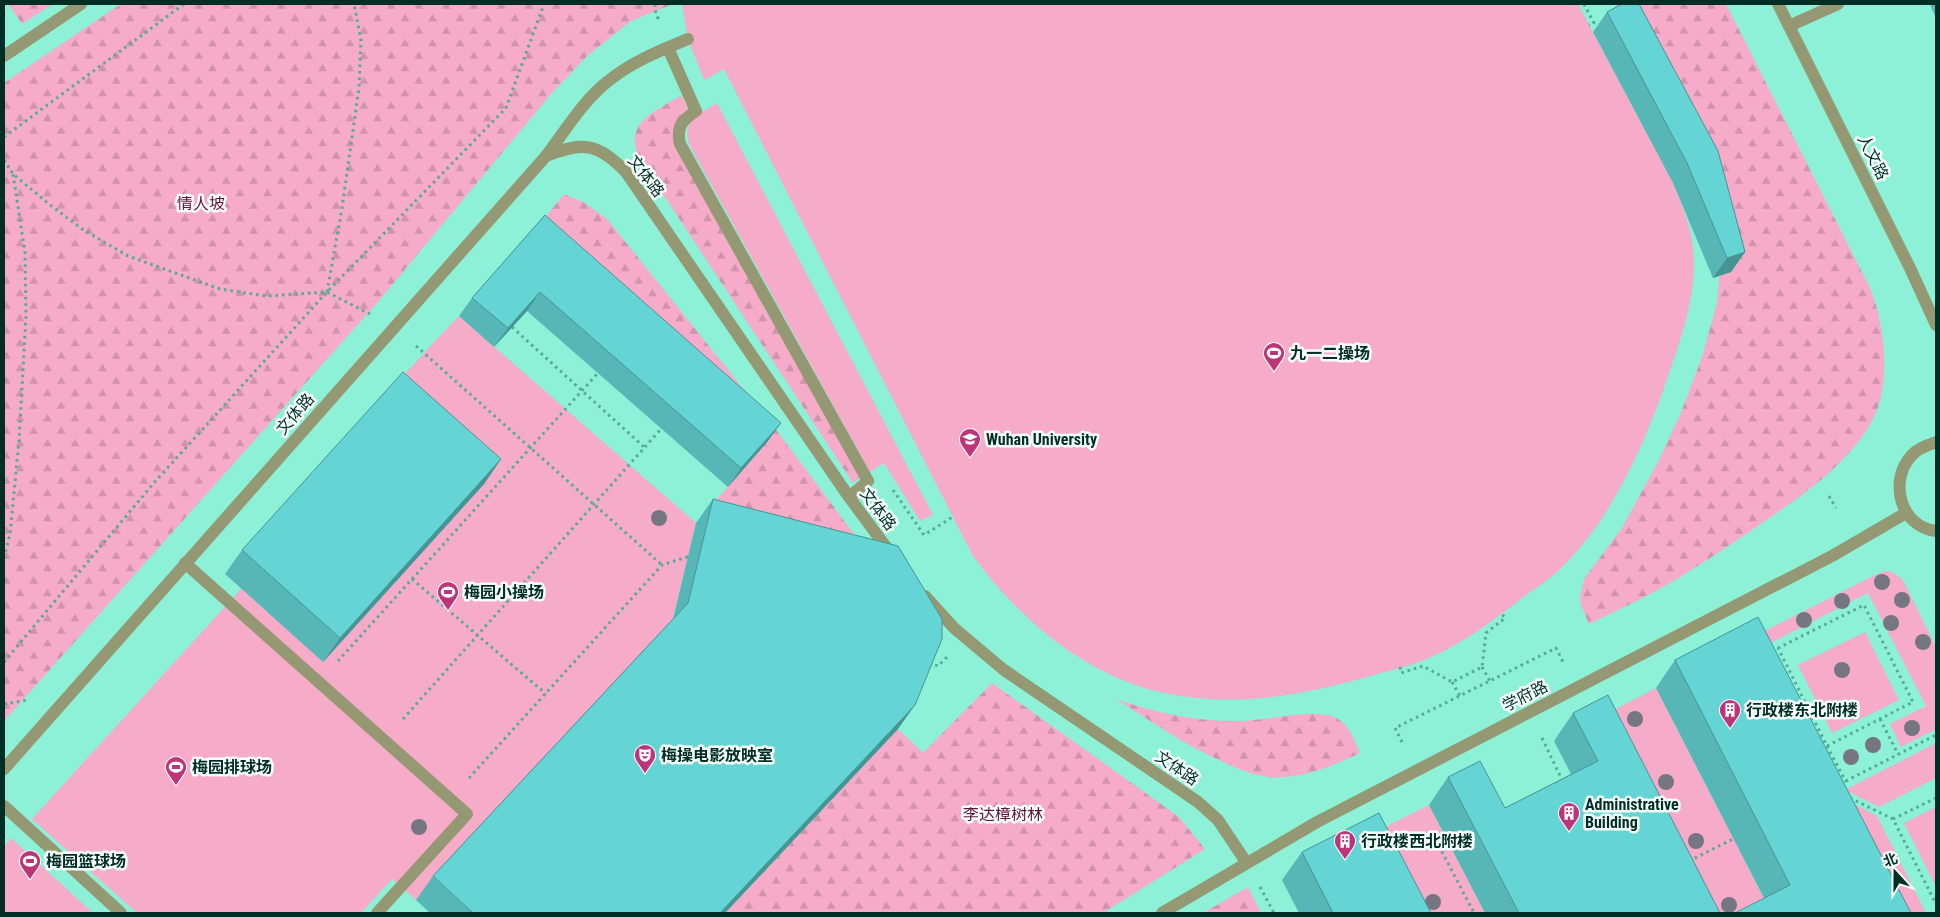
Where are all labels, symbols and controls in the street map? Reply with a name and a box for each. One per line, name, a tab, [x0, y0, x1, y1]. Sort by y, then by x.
street label: 人文路	[1854, 131, 1892, 183]
street label: 文体路	[624, 151, 668, 201]
park label: 情人坡	[177, 194, 225, 213]
sports icon: 九一二操场	[1262, 341, 1286, 372]
place label: 九一二操场	[1290, 344, 1370, 363]
street label: 文体路	[272, 390, 318, 438]
school or university icon: Wuhan University	[958, 427, 982, 458]
place label: Wuhan University	[986, 430, 1097, 449]
street label: 文体路	[856, 484, 900, 534]
sports icon: 梅园小操场	[436, 580, 460, 611]
place label: 梅园小操场	[464, 583, 544, 602]
street label: 学府路	[1499, 677, 1551, 715]
building icon: 行政楼东北附楼	[1718, 698, 1742, 729]
place label: 行政楼东北附楼	[1746, 701, 1858, 720]
theatre icon: 梅操电影放映室	[633, 743, 657, 774]
place label: 梅操电影放映室	[661, 746, 773, 765]
street label: 文体路	[1152, 747, 1202, 789]
sports icon: 梅园排球场	[164, 755, 188, 786]
place label: 梅园排球场	[192, 758, 272, 777]
place label: Administrative Building	[1585, 795, 1679, 832]
building icon: Administrative Building	[1557, 801, 1581, 832]
park label: 李达樟树林	[963, 805, 1043, 824]
building icon: 行政楼西北附楼	[1333, 829, 1357, 860]
place label: 行政楼西北附楼	[1361, 832, 1473, 851]
north arrow	[1870, 847, 1920, 897]
sports icon: 梅园篮球场	[18, 849, 42, 880]
text: 北	[1881, 850, 1900, 870]
place label: 梅园篮球场	[46, 852, 126, 871]

